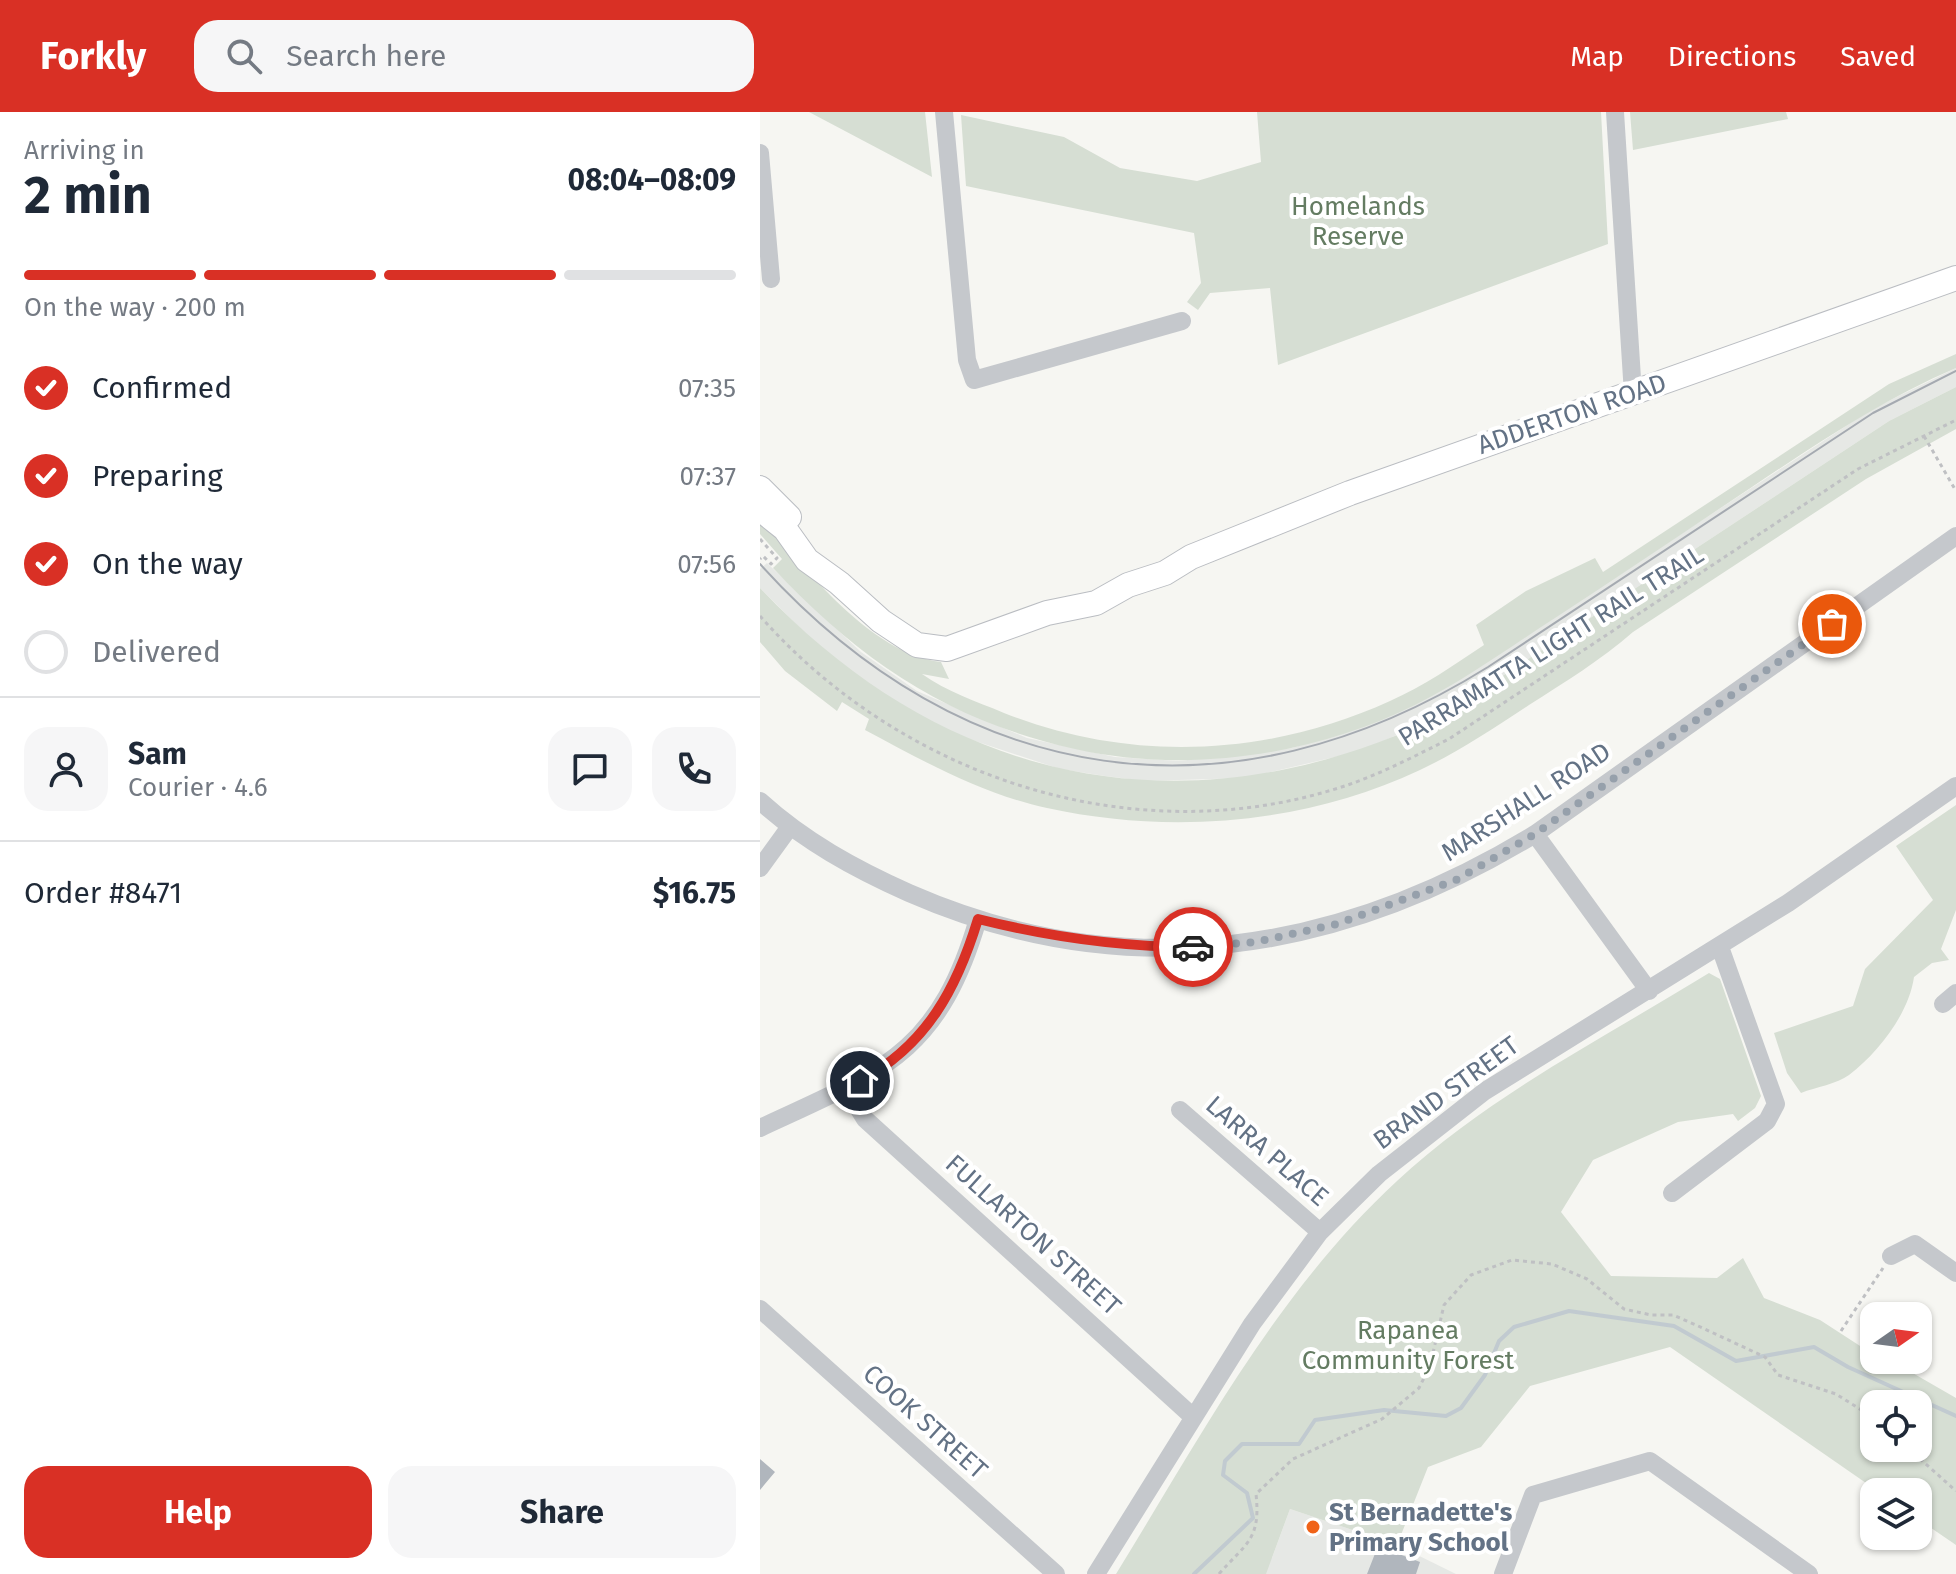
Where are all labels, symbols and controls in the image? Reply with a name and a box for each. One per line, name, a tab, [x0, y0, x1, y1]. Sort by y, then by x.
search box	[194, 20, 754, 92]
text: Forkly	[40, 33, 146, 79]
icon: search	[222, 34, 266, 78]
text: Search here	[286, 38, 446, 74]
text: Map	[1570, 40, 1624, 73]
text: Directions	[1668, 40, 1796, 73]
text: Saved	[1840, 40, 1916, 73]
text: Arriving in	[24, 135, 145, 166]
text: 08:04–08:09	[567, 162, 736, 198]
text: 2 min	[24, 164, 152, 227]
park label: Homelands Reserve	[1291, 191, 1425, 252]
text: On the way · 200 m	[24, 292, 246, 323]
icon: check	[24, 366, 68, 410]
street label: ADDERTON ROAD	[1474, 367, 1670, 461]
text: Confirmed	[92, 370, 232, 406]
text: 07:35	[678, 373, 736, 404]
icon: check	[24, 454, 68, 498]
text: Preparing	[92, 458, 223, 494]
text: 07:37	[680, 461, 736, 492]
street label: PARRAMATTA LIGHT RAIL TRAIL	[1393, 539, 1709, 753]
icon: check	[24, 542, 68, 586]
text: On the way	[92, 546, 243, 582]
text: 07:56	[677, 549, 736, 580]
pin	[1798, 590, 1866, 658]
icon: bag	[1810, 602, 1854, 646]
text: Delivered	[92, 634, 221, 670]
button: person	[24, 727, 108, 811]
button: chat	[548, 727, 632, 811]
button: phone	[652, 727, 736, 811]
text: Sam	[128, 736, 187, 772]
street label: MARSHALL ROAD	[1436, 736, 1616, 868]
text: Courier · 4.6	[128, 772, 268, 803]
text: Order #8471	[24, 875, 182, 911]
text: $16.75	[653, 875, 736, 911]
courier	[1153, 907, 1233, 987]
icon: car	[1171, 925, 1215, 969]
street label: BRAND STREET	[1367, 1030, 1525, 1156]
pin	[826, 1047, 894, 1115]
icon: home	[838, 1059, 882, 1103]
street label: LARRA PLACE	[1199, 1089, 1335, 1213]
street label: FULLARTON STREET	[939, 1148, 1127, 1322]
north arrow	[1860, 1302, 1932, 1374]
map controls	[1860, 1302, 1932, 1550]
park label: Rapanea Community Forest	[1302, 1315, 1515, 1376]
street label: COOK STREET	[857, 1358, 994, 1486]
button: locate	[1860, 1390, 1932, 1462]
button: Help	[24, 1466, 372, 1558]
button: Share	[388, 1466, 736, 1558]
button: layers	[1860, 1478, 1932, 1550]
place label: St Bernadette's Primary School	[1329, 1497, 1513, 1558]
marker: St Bernadette's Primary School	[1304, 1518, 1322, 1536]

